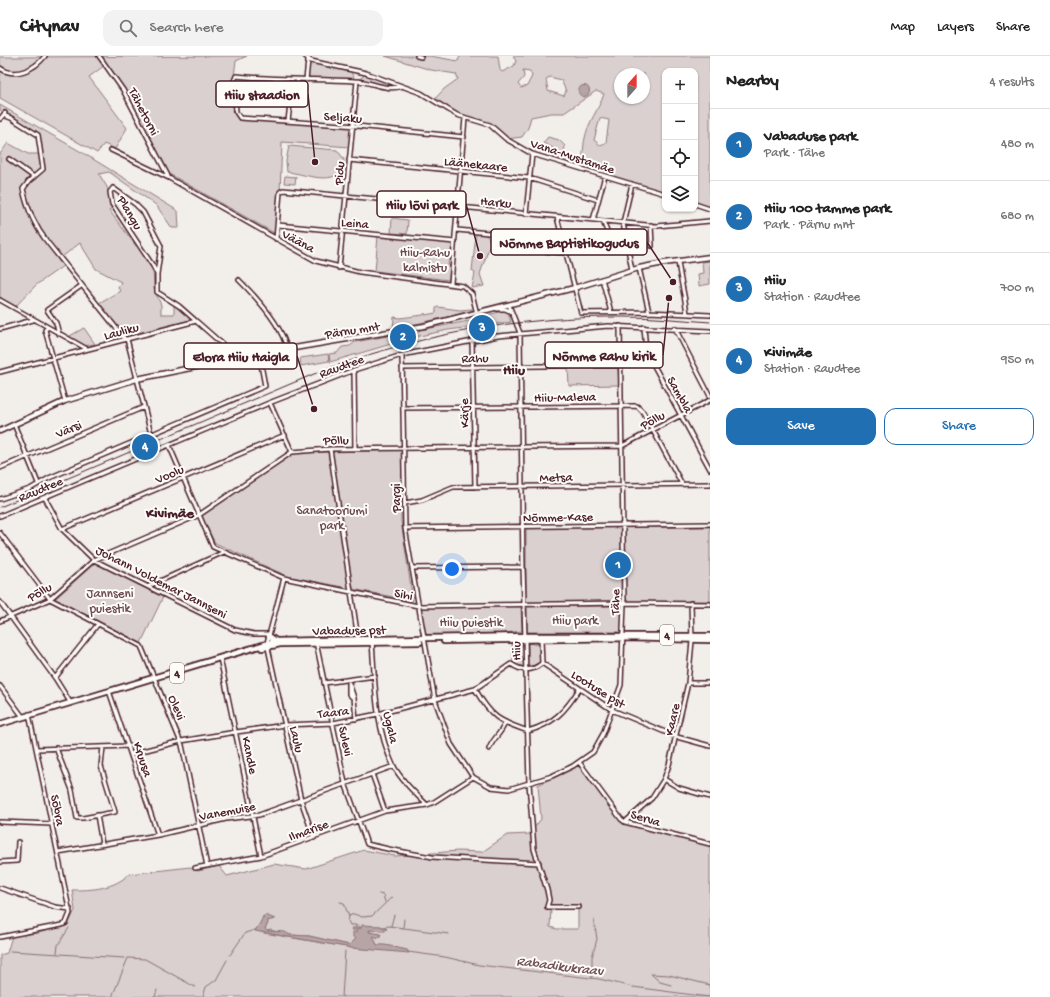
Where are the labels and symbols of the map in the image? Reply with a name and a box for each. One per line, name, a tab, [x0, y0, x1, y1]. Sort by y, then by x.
north arrow	[614, 68, 650, 104]
callout: Hiiu staadion	[216, 81, 308, 107]
street label: Tähetorni	[124, 85, 161, 139]
text: Hiiu staadion	[224, 88, 300, 105]
street label: Seljaku	[323, 110, 363, 127]
street label: Vana-Mustamäe	[527, 136, 616, 178]
street label: Läänekaare	[443, 155, 508, 176]
street label: Pidu	[332, 161, 349, 187]
callout: Hiiu lõvi park	[377, 191, 466, 217]
street label: Plangu	[112, 193, 145, 233]
street label: Harku	[480, 195, 512, 212]
text: Hiiu lõvi park	[386, 198, 460, 215]
street label: Leina	[340, 216, 370, 233]
street label: Vääna	[278, 227, 318, 257]
callout: Nõmme Baptistikogudus	[491, 229, 647, 255]
text: Nõmme Baptistikogudus	[499, 236, 639, 253]
park label: Hiiu-Rahu kalmistu	[400, 246, 450, 276]
pin: 3	[469, 313, 495, 343]
street label: Pärnu mnt	[323, 319, 382, 343]
street label: Lauliku	[102, 321, 141, 344]
pin: 2	[390, 322, 416, 352]
callout: Nõmme Rahu kirik	[545, 342, 663, 368]
callout: Elora Hiiu Haigla	[184, 343, 297, 369]
text: Nõmme Rahu kirik	[553, 349, 657, 366]
text: Elora Hiiu Haigla	[193, 350, 291, 367]
street label: Raudtee	[317, 352, 367, 382]
street label: Rahu	[461, 352, 489, 367]
district label: Hiiu	[503, 362, 526, 380]
street label: Sambla	[663, 374, 695, 417]
street label: Hiiu-Maleva	[534, 390, 597, 407]
street label: Kärje	[458, 398, 473, 428]
street label: Põllu	[637, 409, 668, 434]
street label: Värsi	[53, 418, 84, 443]
pin: 4	[132, 432, 158, 462]
street label: Põllu	[322, 434, 349, 449]
street label: Voolu	[152, 463, 187, 488]
street label: Metsa	[539, 471, 573, 486]
street label: Raudtee	[17, 474, 66, 506]
street label: Pargi	[390, 483, 405, 514]
park label: Sanatooriumi park	[296, 504, 368, 534]
district label: Kivimäe	[145, 505, 195, 523]
street label: Nõmme-Kase	[523, 510, 594, 527]
street label: Johann Voldemar Jannseni	[93, 544, 229, 623]
pin: 1	[605, 550, 631, 580]
your location	[442, 559, 462, 579]
street label: Põllu	[24, 580, 55, 606]
street label: Sihi	[393, 586, 414, 605]
park label: Jannseni puiestik	[87, 587, 134, 617]
street label: Tähe	[609, 589, 624, 616]
park label: Hiiu park	[552, 614, 599, 629]
park label: Hiiu puiestik	[440, 616, 504, 631]
street label: Vabaduse pst	[311, 623, 388, 640]
road number: 4	[660, 625, 674, 645]
street label: Hiiu	[510, 641, 525, 661]
road number: 4	[170, 663, 184, 683]
street label: Lootuse pst	[568, 668, 629, 713]
street label: Olevi	[164, 693, 188, 723]
street label: Kaare	[662, 702, 685, 737]
street label: Taara	[316, 704, 351, 723]
street label: Ugala	[379, 710, 401, 746]
street label: Laulu	[285, 725, 306, 754]
street label: Sulevi	[334, 725, 355, 758]
street label: Kandle	[237, 735, 260, 776]
street label: Kruusa	[129, 740, 155, 780]
street label: Sõbra	[46, 794, 67, 828]
street label: Vanemuise	[197, 800, 257, 825]
street label: Serva	[629, 808, 663, 831]
street label: Ilmarise	[287, 817, 331, 845]
water label: Rabadikukraav	[515, 954, 606, 981]

